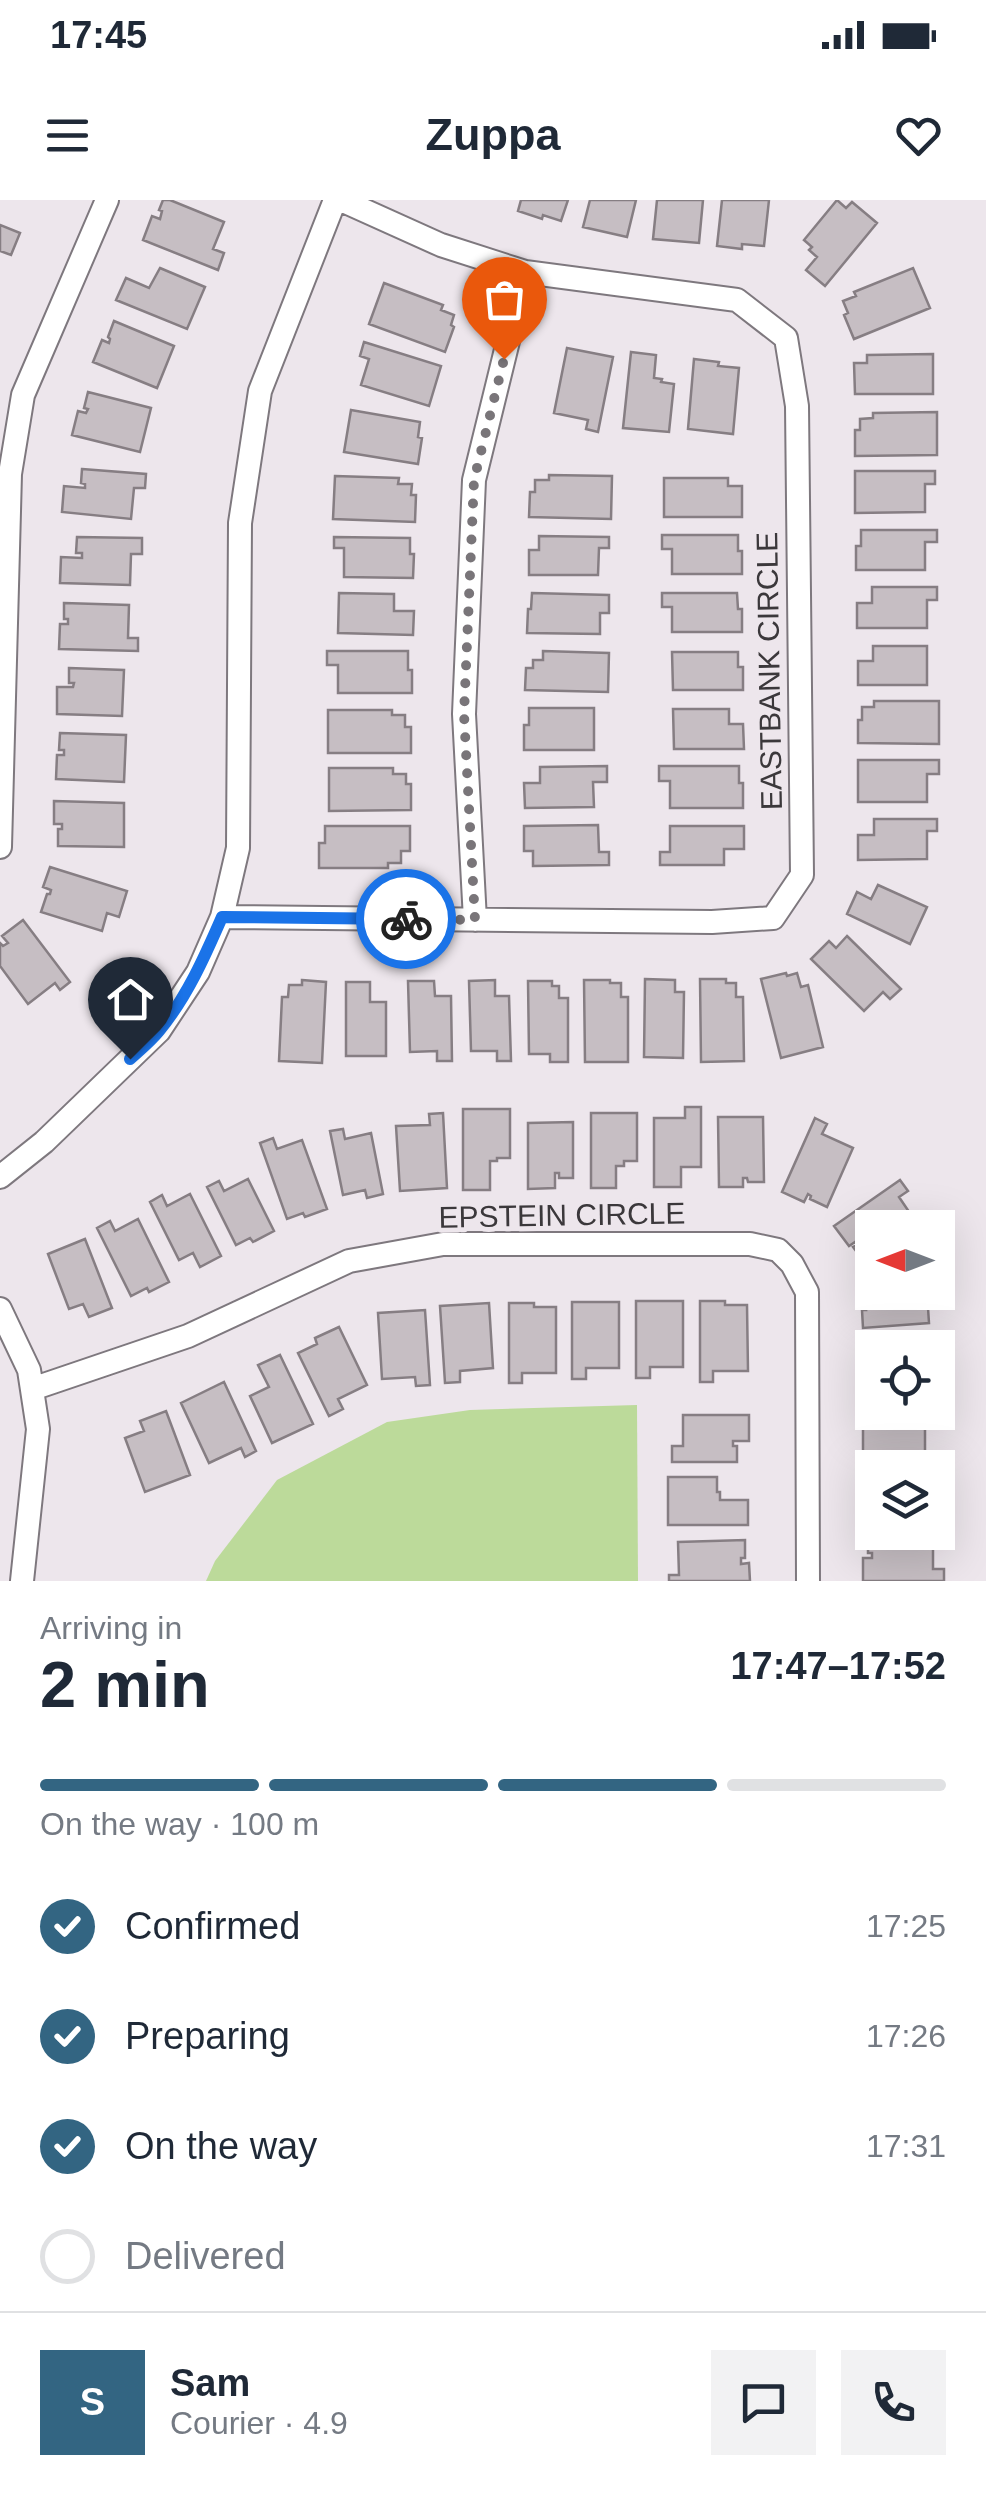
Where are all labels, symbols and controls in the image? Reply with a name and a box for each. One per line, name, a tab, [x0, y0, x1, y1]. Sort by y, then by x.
text: 17:45	[50, 14, 147, 56]
icon: menu	[40, 108, 95, 163]
icon: heart	[891, 108, 946, 163]
text: Zuppa	[426, 109, 560, 160]
pin	[462, 257, 547, 360]
icon: bag	[477, 272, 532, 327]
street label: EASTBANK CIRCLE	[750, 532, 788, 810]
courier	[356, 869, 456, 969]
icon: bike	[379, 892, 434, 947]
pin	[88, 957, 173, 1060]
icon: home	[103, 972, 158, 1027]
street label: EPSTEIN CIRCLE	[438, 1196, 686, 1234]
north arrow	[855, 1210, 955, 1310]
map controls	[855, 1210, 955, 1550]
button: locate	[855, 1330, 955, 1430]
button: layers	[855, 1450, 955, 1550]
text: Arriving in	[40, 1610, 182, 1646]
text: 17:47–17:52	[730, 1645, 946, 1687]
text: 2 min	[40, 1648, 210, 1721]
text: On the way · 100 m	[40, 1806, 319, 1842]
icon: check	[40, 1899, 95, 1954]
text: Confirmed	[125, 1905, 300, 1947]
text: 17:25	[866, 1908, 946, 1944]
icon: check	[40, 2009, 95, 2064]
text: Preparing	[125, 2015, 290, 2057]
text: 17:26	[866, 2018, 946, 2054]
icon: check	[40, 2119, 95, 2174]
text: On the way	[125, 2125, 317, 2167]
text: 17:31	[866, 2128, 946, 2164]
text: Delivered	[125, 2235, 286, 2277]
button: chat	[711, 2350, 816, 2455]
button: phone	[841, 2350, 946, 2455]
text: Sam	[170, 2362, 250, 2404]
text: S	[80, 2381, 105, 2423]
text: Courier · 4.9	[170, 2405, 348, 2441]

